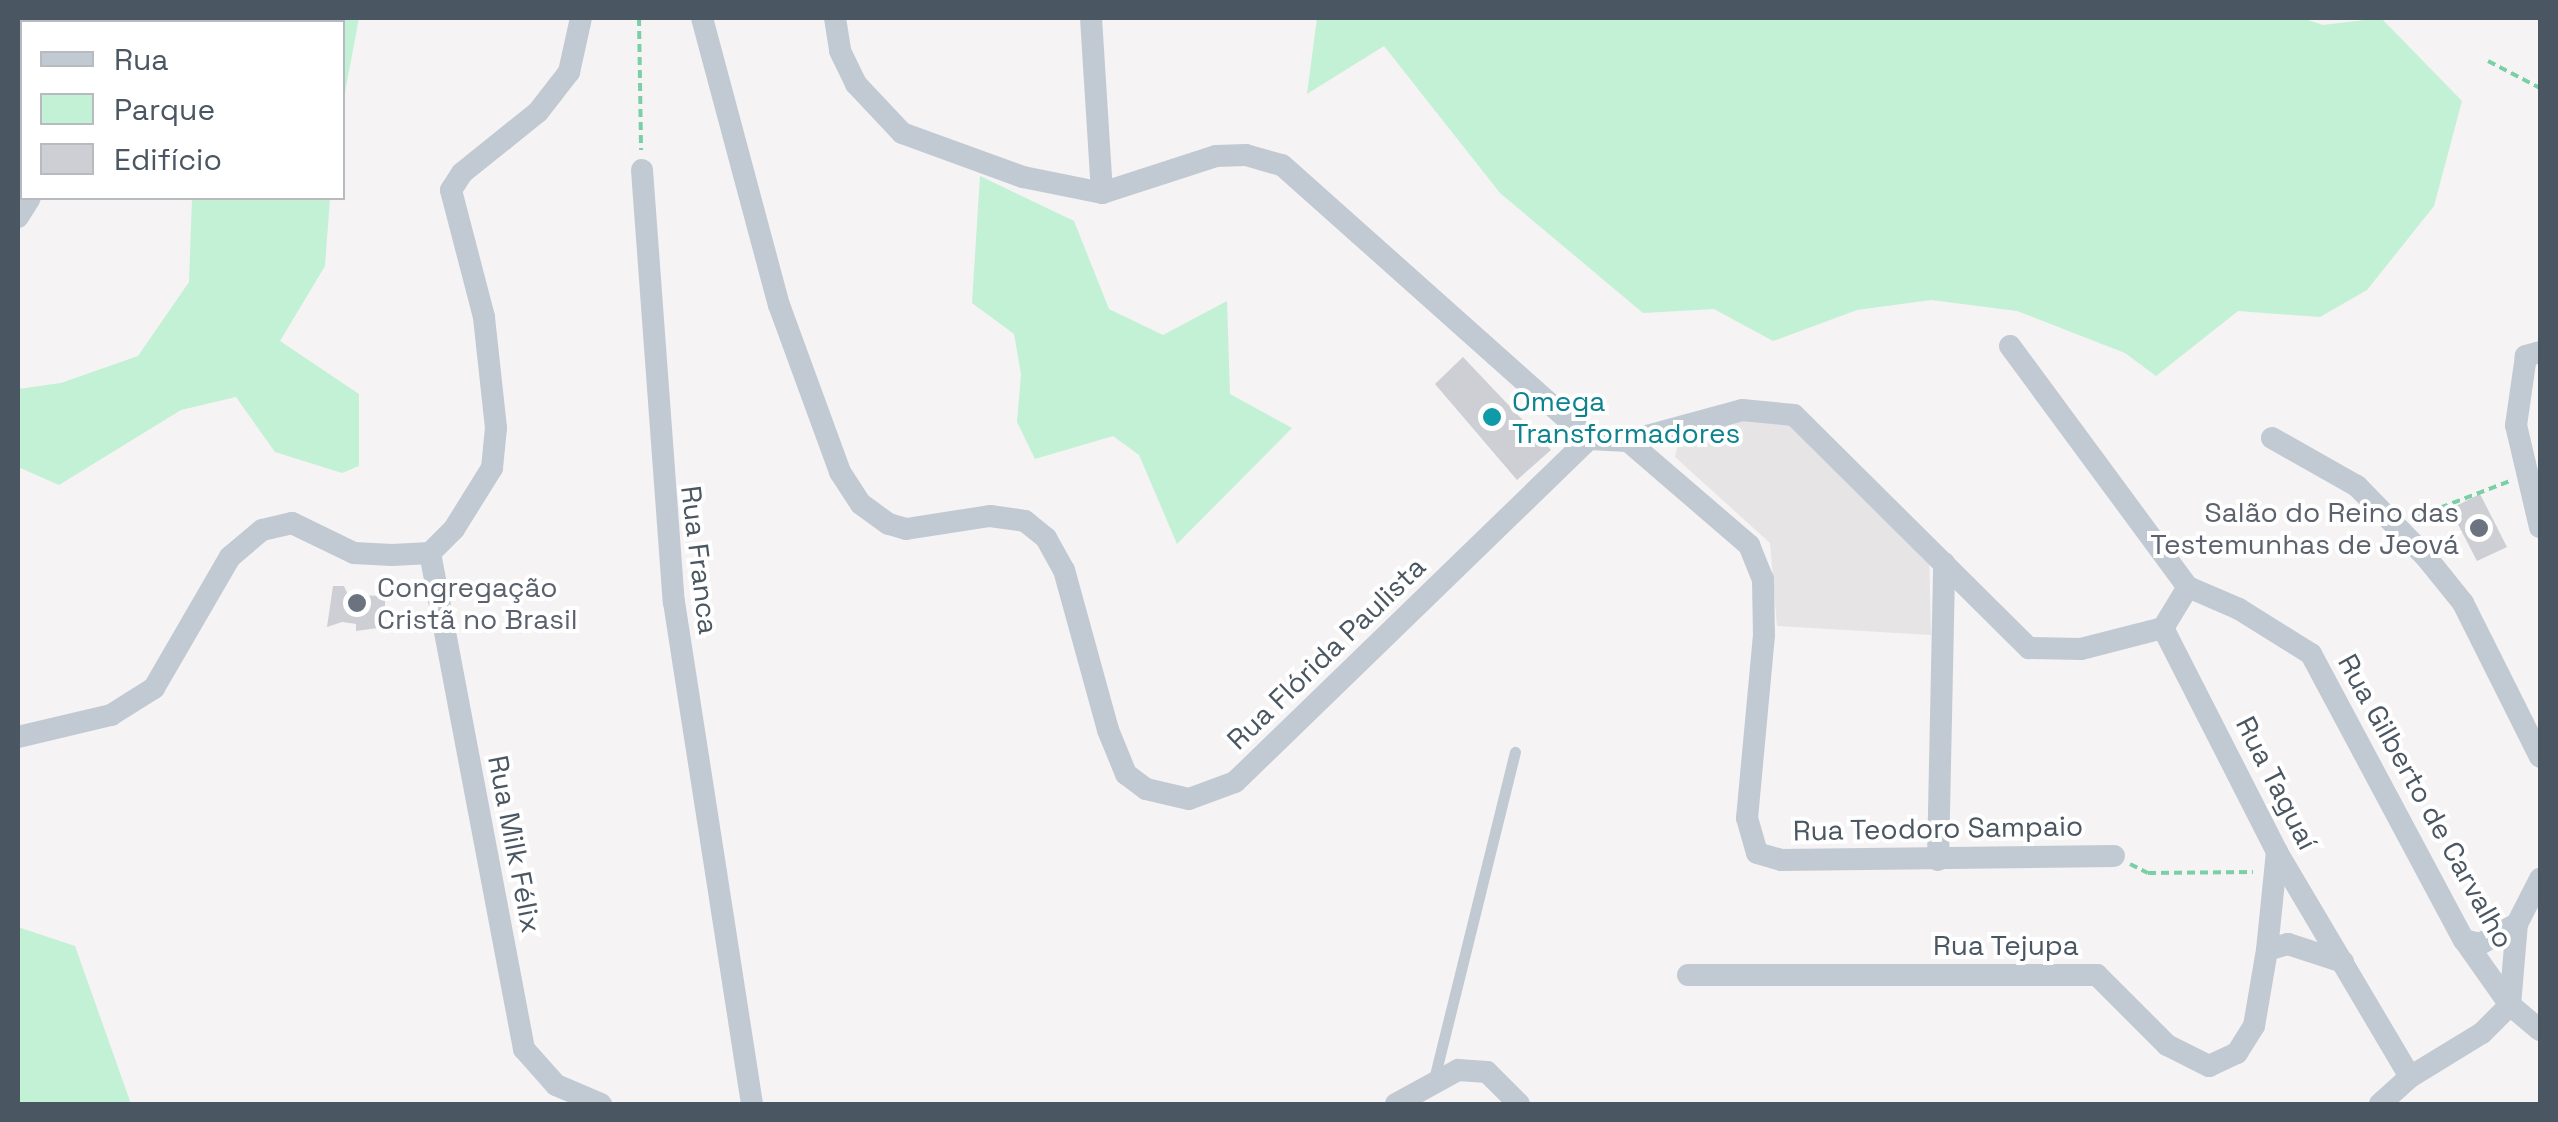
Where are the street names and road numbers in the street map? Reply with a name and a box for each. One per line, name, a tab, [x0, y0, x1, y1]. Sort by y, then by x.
street label: Rua Franca	[674, 484, 726, 636]
street label: Rua Flórida Paulista	[1220, 550, 1432, 756]
street label: Rua Gilberto de Carvalho	[2331, 648, 2521, 954]
street label: Rua Taguaí	[2229, 710, 2325, 856]
street label: Rua Milk Félix	[481, 752, 549, 936]
street label: Rua Teodoro Sampaio	[1792, 809, 2084, 847]
street label: Rua Tejupa	[1933, 928, 2079, 962]

